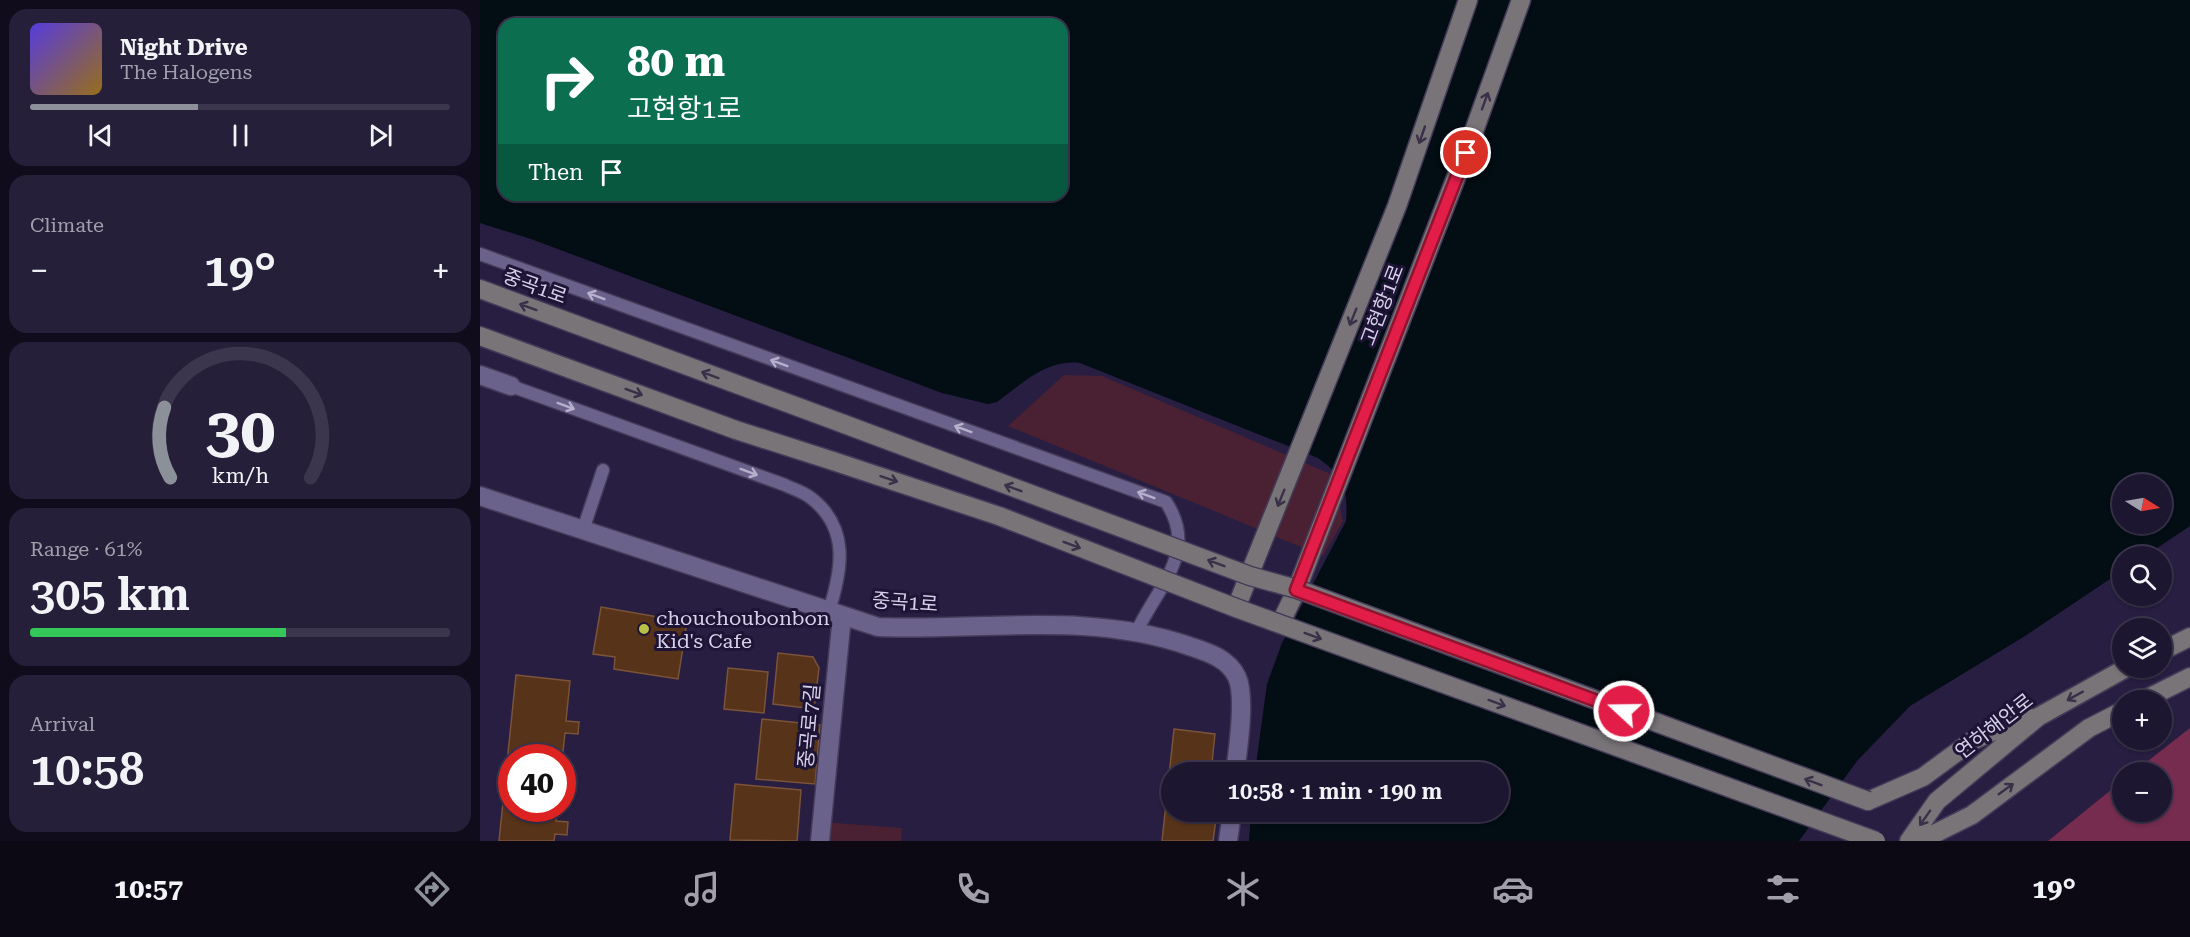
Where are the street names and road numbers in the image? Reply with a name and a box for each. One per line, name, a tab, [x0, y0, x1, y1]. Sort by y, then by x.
street label: 고현항1로	[1356, 261, 1408, 349]
street label: 중곡1로	[500, 263, 570, 309]
street label: 중곡1로	[871, 588, 939, 616]
street label: 중곡로7길	[793, 683, 825, 769]
street label: 연하해안로	[1950, 688, 2038, 764]

